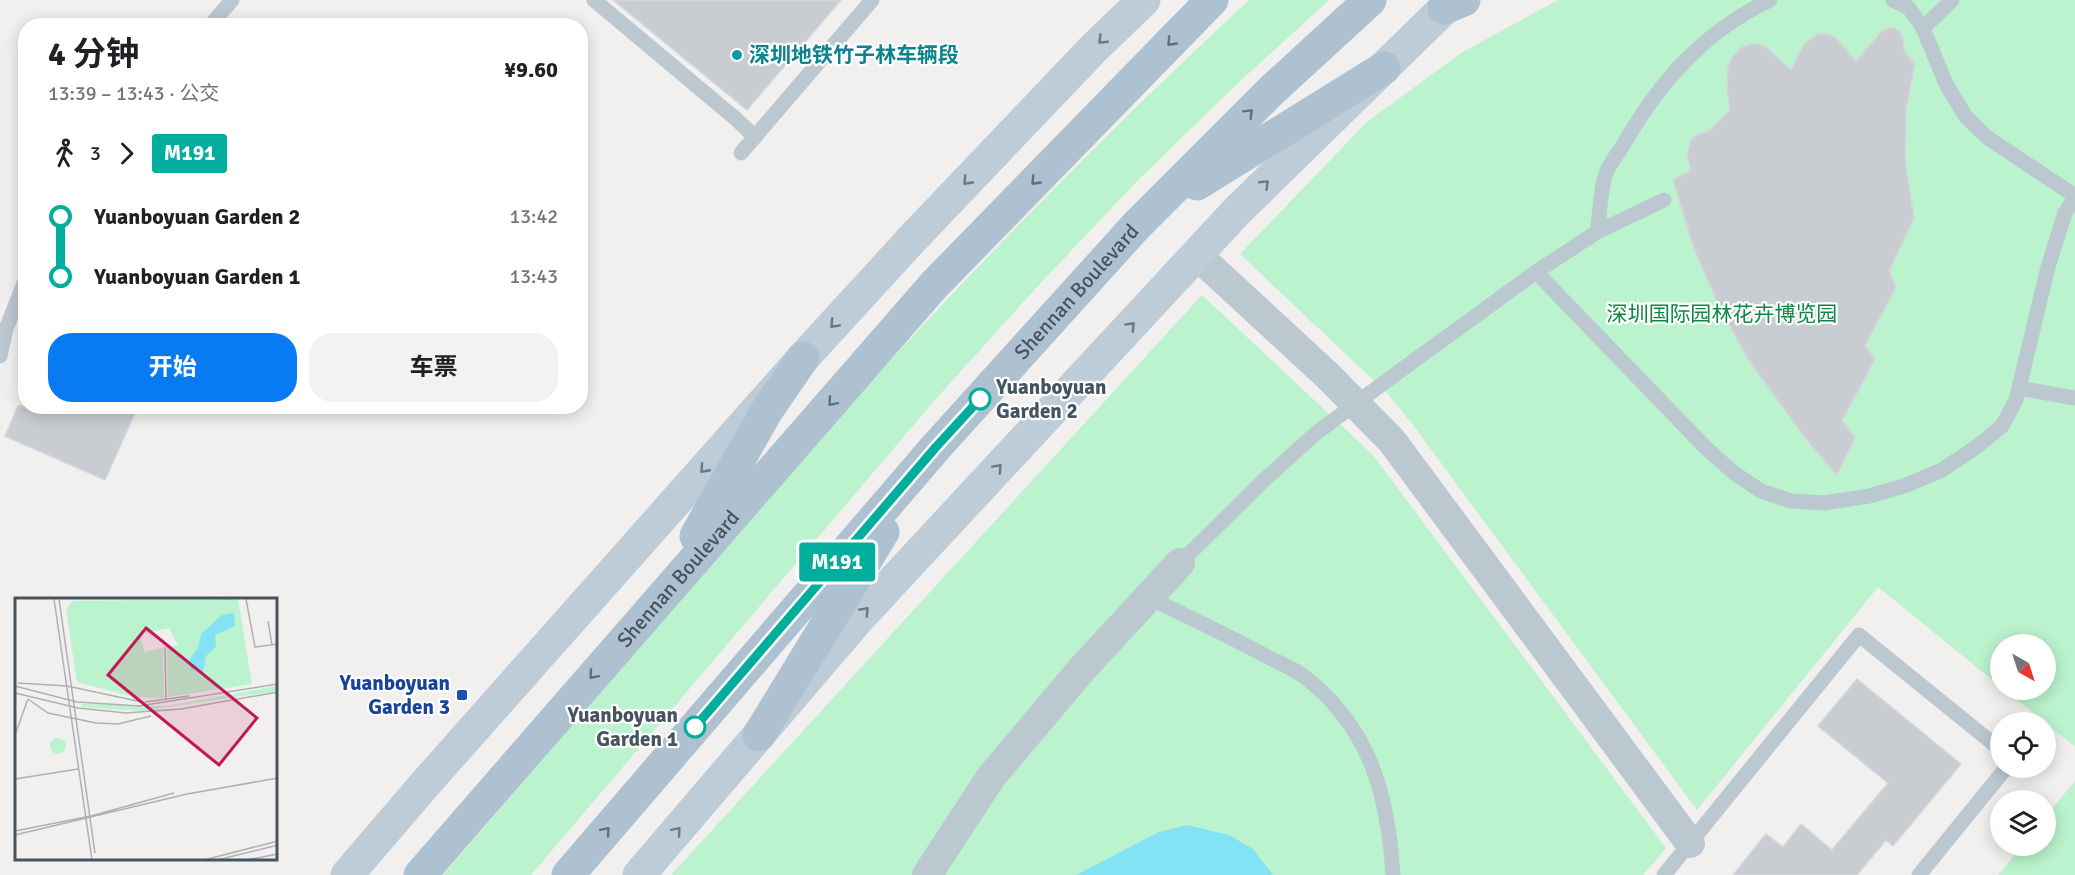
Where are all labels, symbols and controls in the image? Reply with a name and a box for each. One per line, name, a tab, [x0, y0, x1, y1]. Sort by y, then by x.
one-way arrow	[1098, 33, 1109, 44]
text: 4 分钟	[48, 34, 139, 75]
one-way arrow	[1168, 34, 1179, 45]
place label: 深圳地铁竹子林车辆段	[749, 42, 959, 68]
marker: 深圳地铁竹子林车辆段	[730, 48, 744, 62]
text: ¥9.60	[504, 56, 558, 83]
text: 13:39 – 13:43 · 公交	[48, 81, 219, 106]
one-way arrow	[1242, 110, 1253, 120]
icon: walk	[48, 137, 81, 170]
icon: forward	[110, 137, 143, 170]
text: M191	[164, 140, 215, 166]
text: 3	[90, 141, 101, 166]
one-way arrow	[963, 174, 974, 185]
one-way arrow	[1031, 175, 1042, 185]
one-way arrow	[1258, 180, 1268, 191]
text: Yuanboyuan Garden 2	[94, 203, 300, 230]
text: 13:42	[509, 204, 558, 229]
street label: Shennan Boulevard	[1009, 219, 1144, 365]
text: Yuanboyuan Garden 1	[94, 263, 300, 290]
text: 13:43	[509, 264, 558, 289]
park label: 深圳国际园林花卉博览园	[1607, 301, 1838, 327]
one-way arrow	[830, 317, 841, 327]
one-way arrow	[1124, 322, 1135, 332]
button: 开始	[48, 333, 297, 402]
button: 车票	[309, 333, 558, 402]
place label: Yuanboyuan Garden 2	[995, 374, 1107, 424]
marker: Yuanboyuan Garden 2	[969, 388, 991, 410]
one-way arrow	[828, 395, 839, 406]
one-way arrow	[700, 462, 711, 473]
one-way arrow	[991, 465, 1002, 475]
street label: Shennan Boulevard	[611, 505, 745, 653]
line badge: M191	[795, 542, 879, 582]
text: M191	[811, 549, 863, 575]
inset map	[15, 598, 278, 860]
one-way arrow	[858, 607, 869, 618]
north arrow	[1990, 634, 2056, 700]
map controls	[1990, 634, 2056, 856]
one-way arrow	[589, 668, 600, 679]
place label: Yuanboyuan Garden 3	[338, 670, 450, 720]
marker: Yuanboyuan Garden 3	[455, 688, 469, 702]
place label: Yuanboyuan Garden 1	[566, 702, 678, 752]
button: locate	[1990, 712, 2056, 778]
marker: Yuanboyuan Garden 1	[684, 716, 706, 738]
button: layers	[1990, 790, 2056, 856]
one-way arrow	[599, 827, 610, 838]
one-way arrow	[670, 827, 681, 838]

